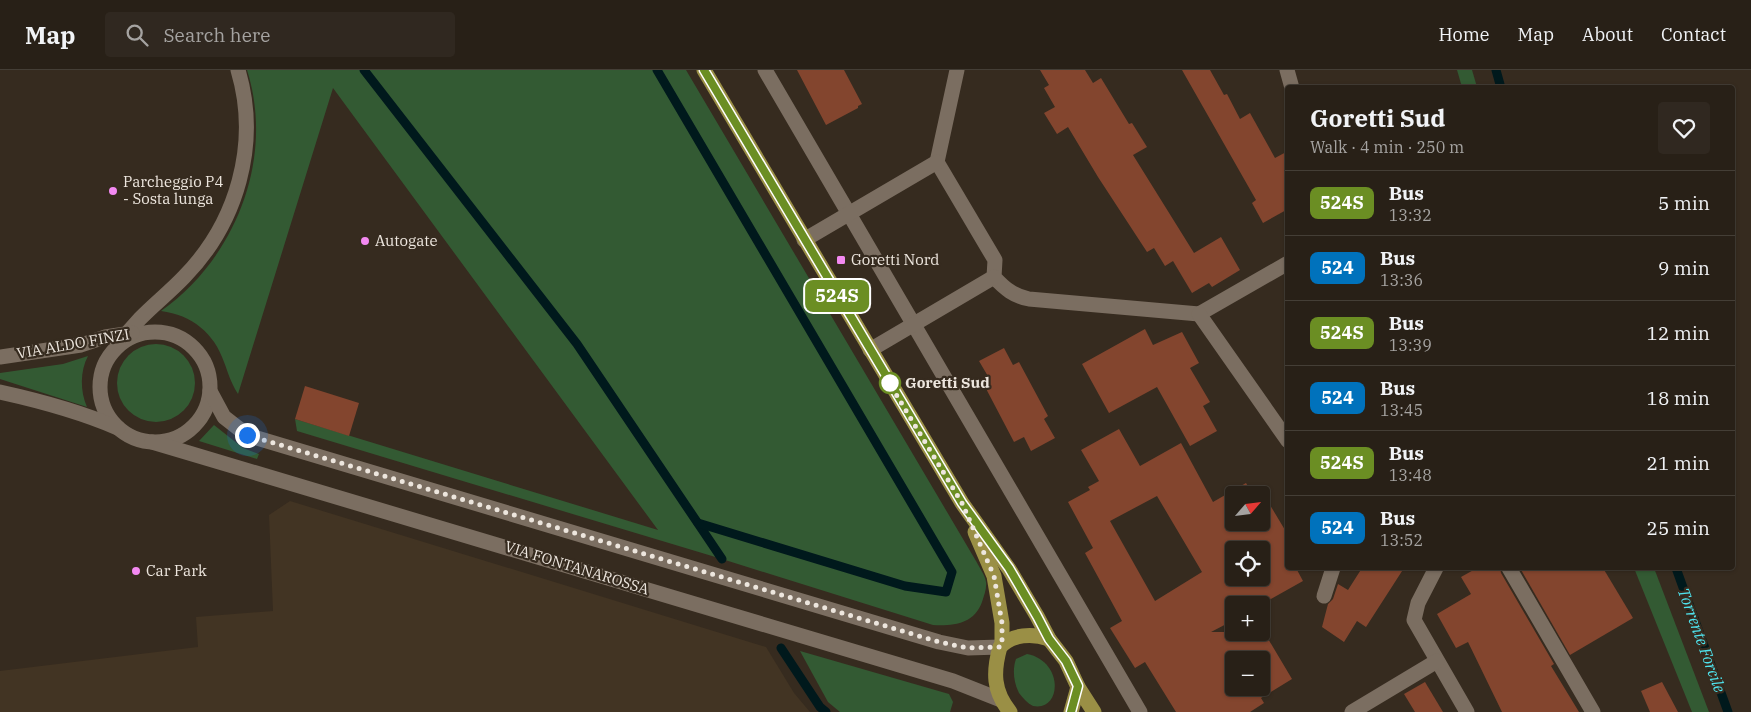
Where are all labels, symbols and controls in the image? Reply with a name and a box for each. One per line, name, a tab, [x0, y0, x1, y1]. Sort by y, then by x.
search box	[105, 12, 455, 57]
text: Map	[25, 19, 75, 51]
icon: search	[123, 21, 151, 49]
text: Search here	[163, 23, 270, 47]
text: Home	[1438, 23, 1490, 46]
text: Map	[1518, 23, 1554, 46]
text: About	[1582, 23, 1633, 46]
text: Contact	[1661, 23, 1726, 46]
text: Goretti Sud	[1310, 102, 1446, 134]
button: heart	[1658, 102, 1710, 154]
text: Walk · 4 min · 250 m	[1310, 137, 1464, 157]
place label: Parcheggio P4 - Sosta lunga	[123, 172, 224, 208]
text: Bus	[1389, 181, 1424, 205]
marker: Parcheggio P4 - Sosta lunga	[107, 185, 119, 197]
text: 524S	[1320, 191, 1364, 214]
text: 5 min	[1658, 191, 1710, 215]
text: 13:32	[1389, 205, 1432, 225]
place label: Autogate	[375, 231, 438, 250]
marker: Autogate	[359, 235, 371, 247]
text: Bus	[1380, 246, 1415, 270]
place label: Goretti Nord	[851, 250, 939, 269]
marker: Goretti Nord	[835, 254, 847, 266]
text: 524	[1321, 256, 1354, 279]
text: 9 min	[1658, 256, 1710, 280]
text: 13:36	[1380, 270, 1423, 290]
line badge: 524S	[802, 280, 872, 312]
text: 524S	[815, 284, 859, 307]
text: Bus	[1389, 311, 1424, 335]
text: 524S	[1320, 321, 1364, 344]
text: 12 min	[1647, 321, 1710, 345]
street label: VIA ALDO FINZI	[15, 324, 131, 363]
text: 13:39	[1389, 335, 1432, 355]
marker: Goretti Sud	[879, 372, 901, 394]
place label: Goretti Sud	[905, 373, 990, 392]
text: Bus	[1380, 376, 1415, 400]
text: 524	[1321, 386, 1354, 409]
text: 18 min	[1647, 386, 1710, 410]
text: 13:45	[1380, 400, 1423, 420]
your location	[235, 423, 260, 448]
text: Bus	[1389, 441, 1424, 465]
text: 524S	[1320, 451, 1364, 474]
text: 21 min	[1647, 451, 1710, 475]
text: 13:48	[1389, 465, 1432, 485]
north arrow	[1225, 486, 1270, 531]
map controls	[1225, 486, 1270, 696]
text: Bus	[1380, 506, 1415, 530]
text: 524	[1321, 516, 1354, 539]
text: 25 min	[1647, 516, 1710, 540]
text: 13:52	[1380, 530, 1423, 550]
street label: VIA FONTANAROSSA	[503, 537, 652, 599]
button: locate	[1225, 541, 1270, 586]
place label: Car Park	[146, 561, 207, 580]
marker: Car Park	[130, 565, 142, 577]
water label: Torrente Forcile	[1674, 585, 1730, 695]
button: +	[1225, 596, 1270, 641]
button: −	[1225, 651, 1270, 696]

